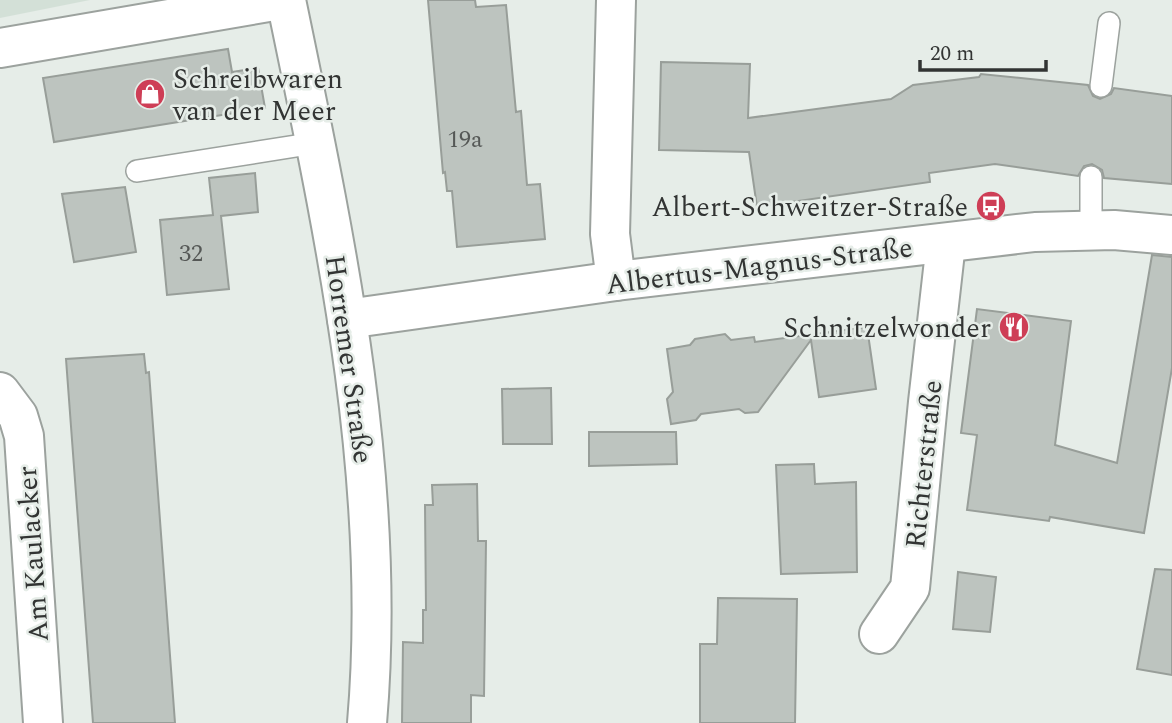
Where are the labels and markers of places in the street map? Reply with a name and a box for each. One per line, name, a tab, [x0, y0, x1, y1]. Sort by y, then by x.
place label: Schreibwaren van der Meer	[172, 58, 343, 133]
shop icon: Schreibwaren van der Meer	[133, 77, 167, 111]
place label: Albert-Schweitzer-Straße	[652, 186, 968, 229]
bus stop icon: Albert-Schweitzer-Straße	[974, 189, 1008, 223]
place label: Schnitzelwonder	[783, 307, 991, 350]
restaurant icon: Schnitzelwonder	[997, 310, 1031, 344]

